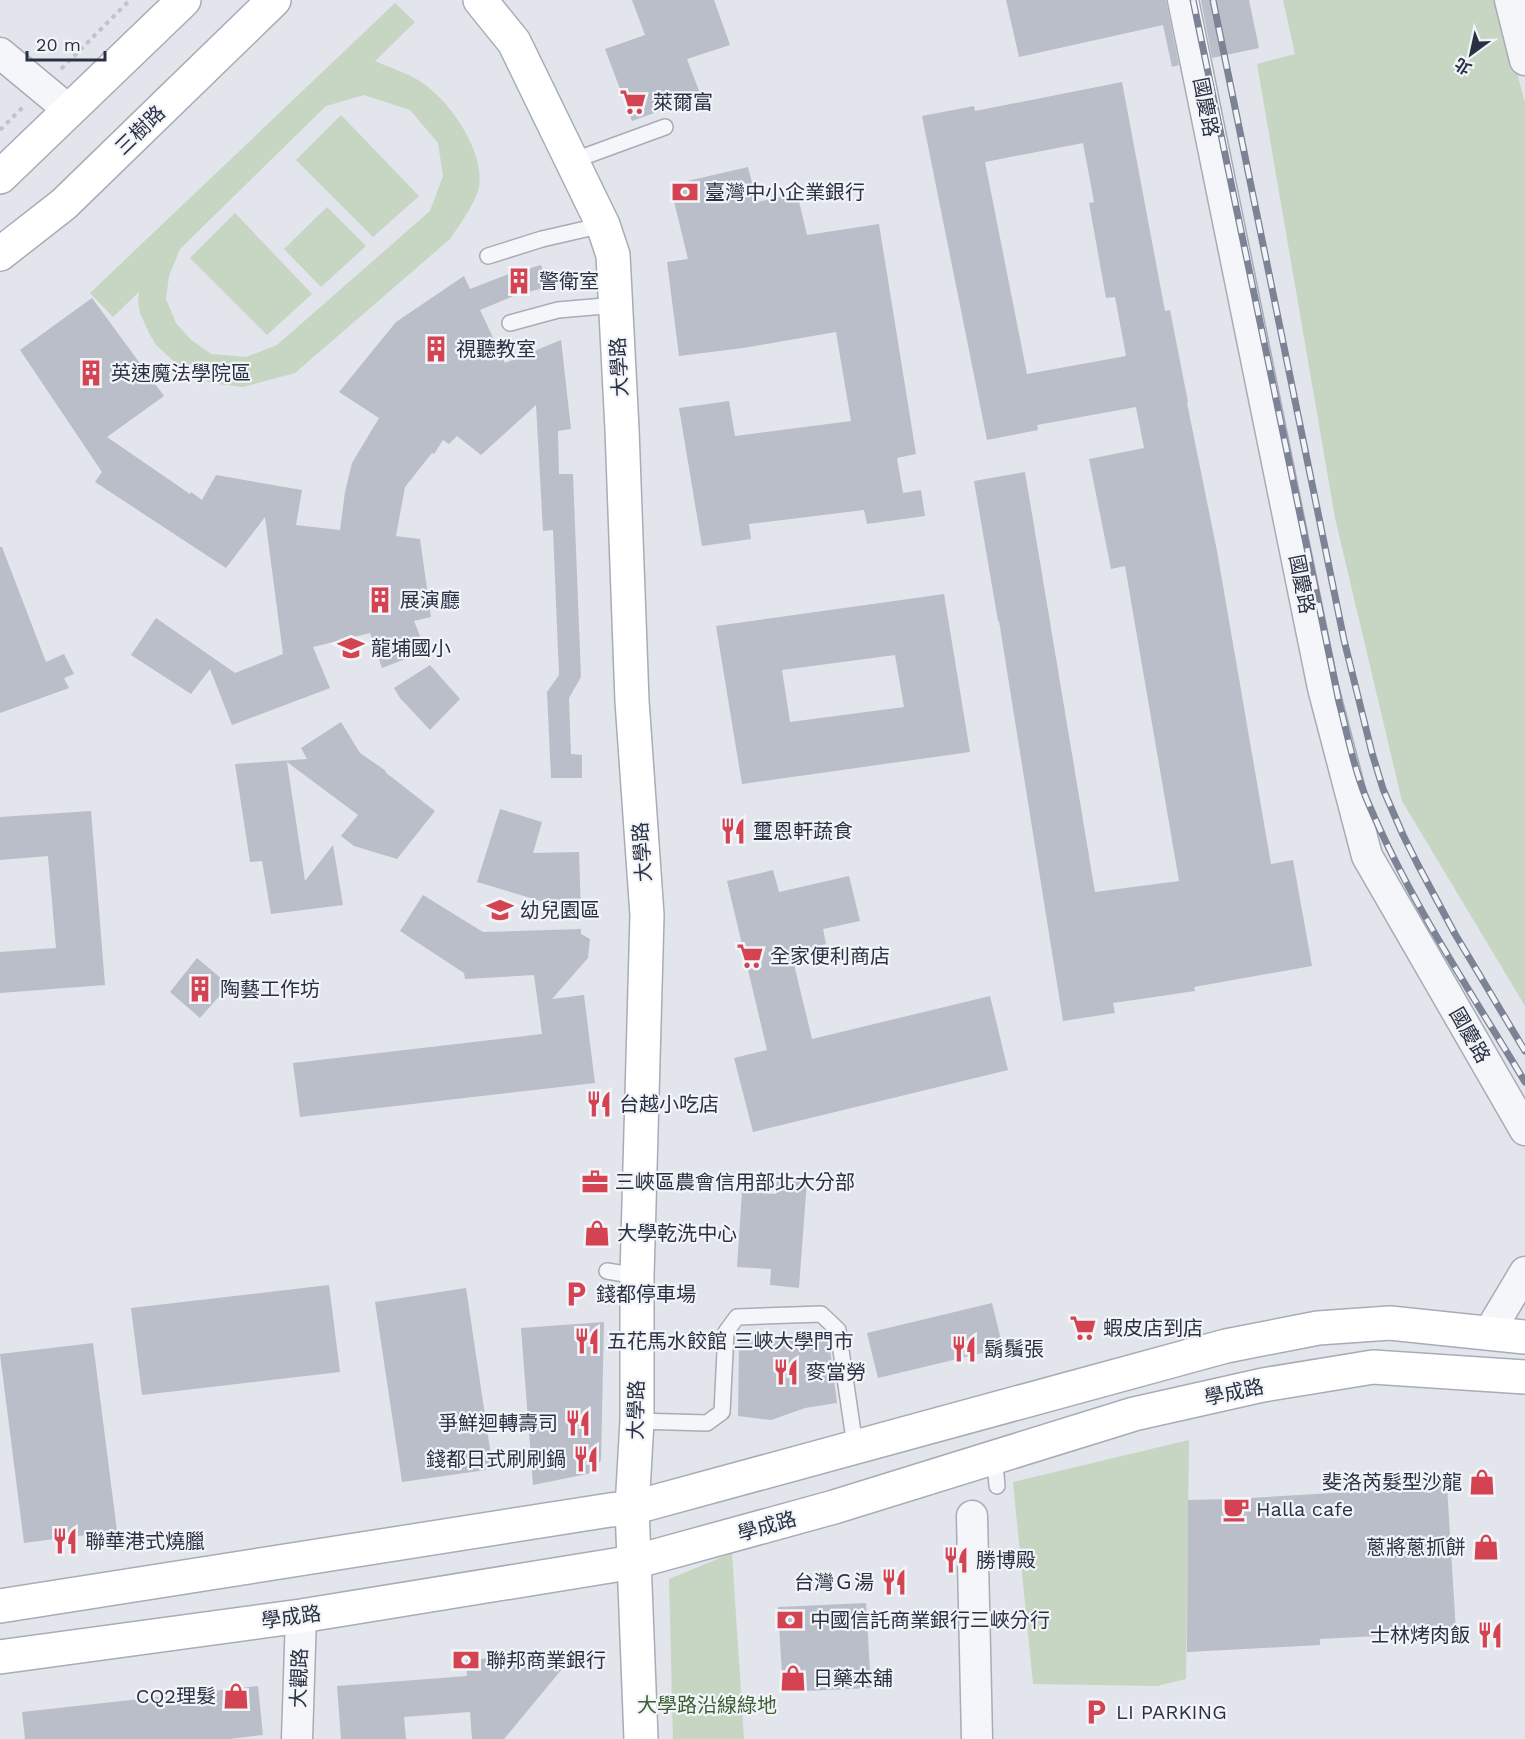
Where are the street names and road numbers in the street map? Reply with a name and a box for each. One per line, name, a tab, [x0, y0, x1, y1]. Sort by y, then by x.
street label: 國慶路	[1188, 75, 1224, 139]
street label: 三樹路	[110, 101, 170, 159]
street label: 大學路	[605, 336, 633, 398]
street label: 國慶路	[1284, 552, 1320, 616]
street label: 大學路	[628, 821, 656, 883]
street label: 國慶路	[1445, 1003, 1495, 1067]
street label: 學成路	[1202, 1374, 1266, 1410]
street label: 大學路	[623, 1380, 649, 1440]
street label: 學成路	[735, 1506, 799, 1546]
street label: 學成路	[260, 1601, 322, 1633]
street label: 大觀路	[286, 1648, 312, 1708]

